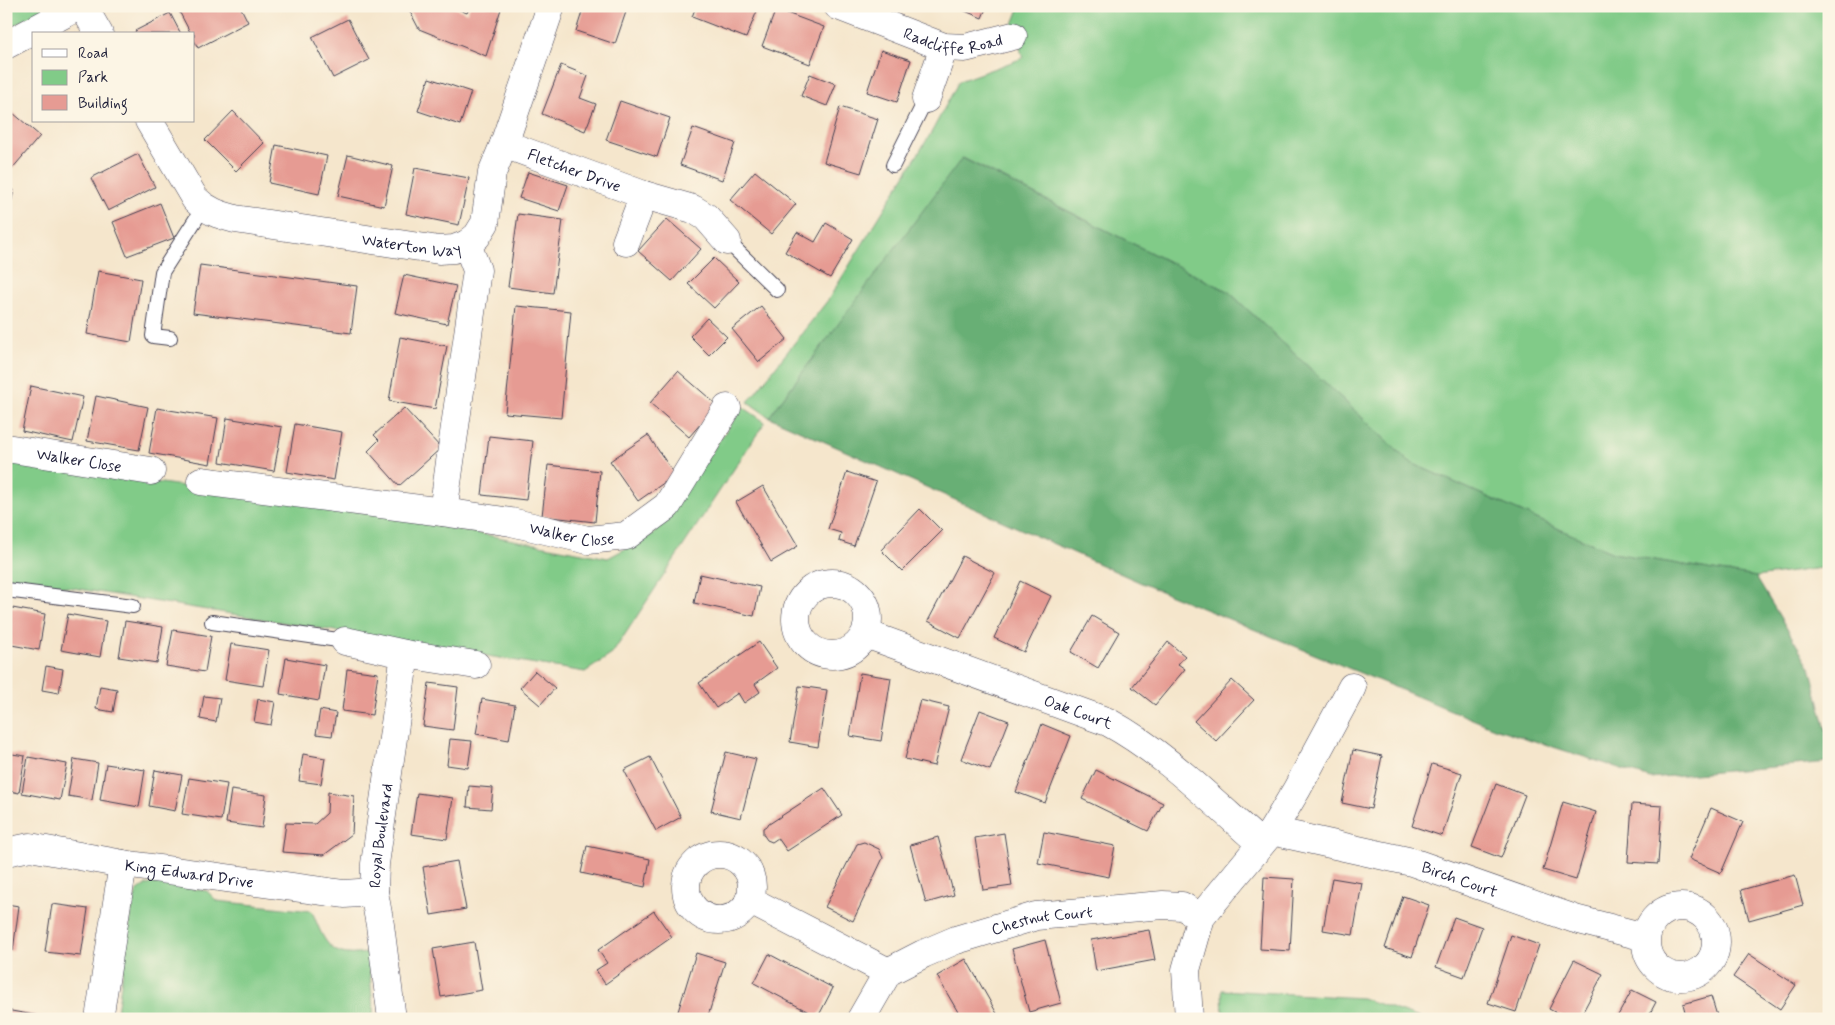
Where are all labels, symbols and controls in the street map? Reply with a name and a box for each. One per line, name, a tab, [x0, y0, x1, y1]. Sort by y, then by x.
street label: Radcliffe Road	[900, 23, 1005, 60]
legend	[32, 32, 195, 122]
text: Road	[78, 44, 108, 64]
text: Park	[78, 68, 108, 88]
text: Building	[78, 94, 128, 115]
street label: Fletcher Drive	[524, 144, 624, 198]
street label: Waterton Way	[360, 229, 464, 263]
street label: Walker Close	[35, 444, 123, 478]
street label: Walker Close	[527, 518, 615, 552]
street label: Oak Court	[1041, 691, 1115, 735]
street label: Royal Boulevard	[365, 782, 398, 889]
street label: King Edward Drive	[123, 855, 255, 894]
street label: Birch Court	[1419, 857, 1500, 903]
street label: Chestnut Court	[989, 902, 1093, 941]

